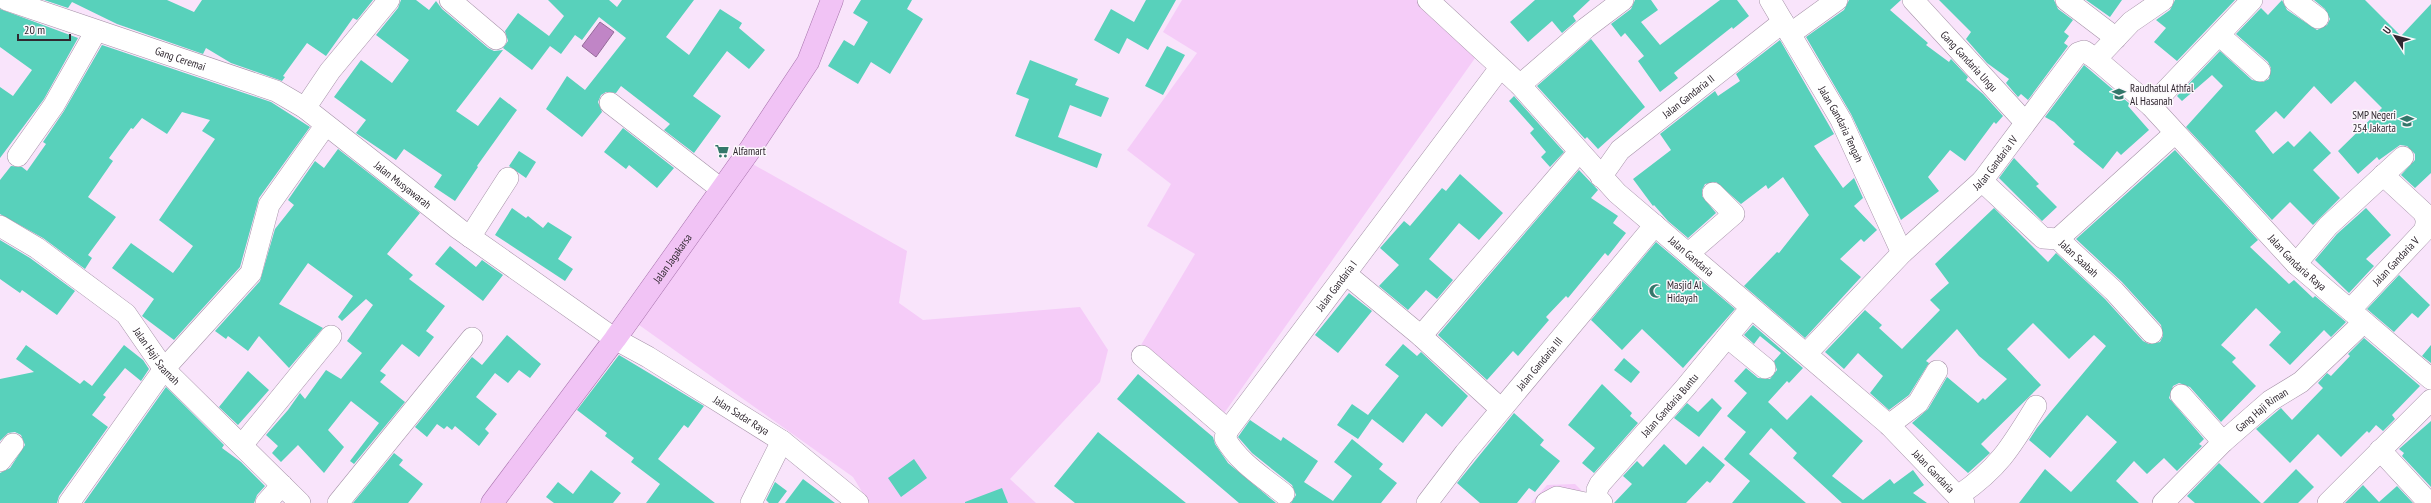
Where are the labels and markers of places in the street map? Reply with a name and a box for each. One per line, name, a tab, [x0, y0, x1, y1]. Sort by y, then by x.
place label: Raudhatul Athfal Al Hasanah	[2130, 81, 2194, 108]
school or university icon: Raudhatul Athfal Al Hasanah	[2111, 86, 2127, 102]
place label: SMP Negeri 254 Jakarta	[2352, 108, 2396, 135]
school or university icon: SMP Negeri 254 Jakarta	[2399, 113, 2415, 129]
supermarket icon: Alfamart	[714, 143, 730, 159]
place label: Alfamart	[733, 144, 766, 158]
place label: Masjid Al Hidayah	[1667, 278, 1702, 305]
mosque icon: Masjid Al Hidayah	[1648, 283, 1664, 299]

